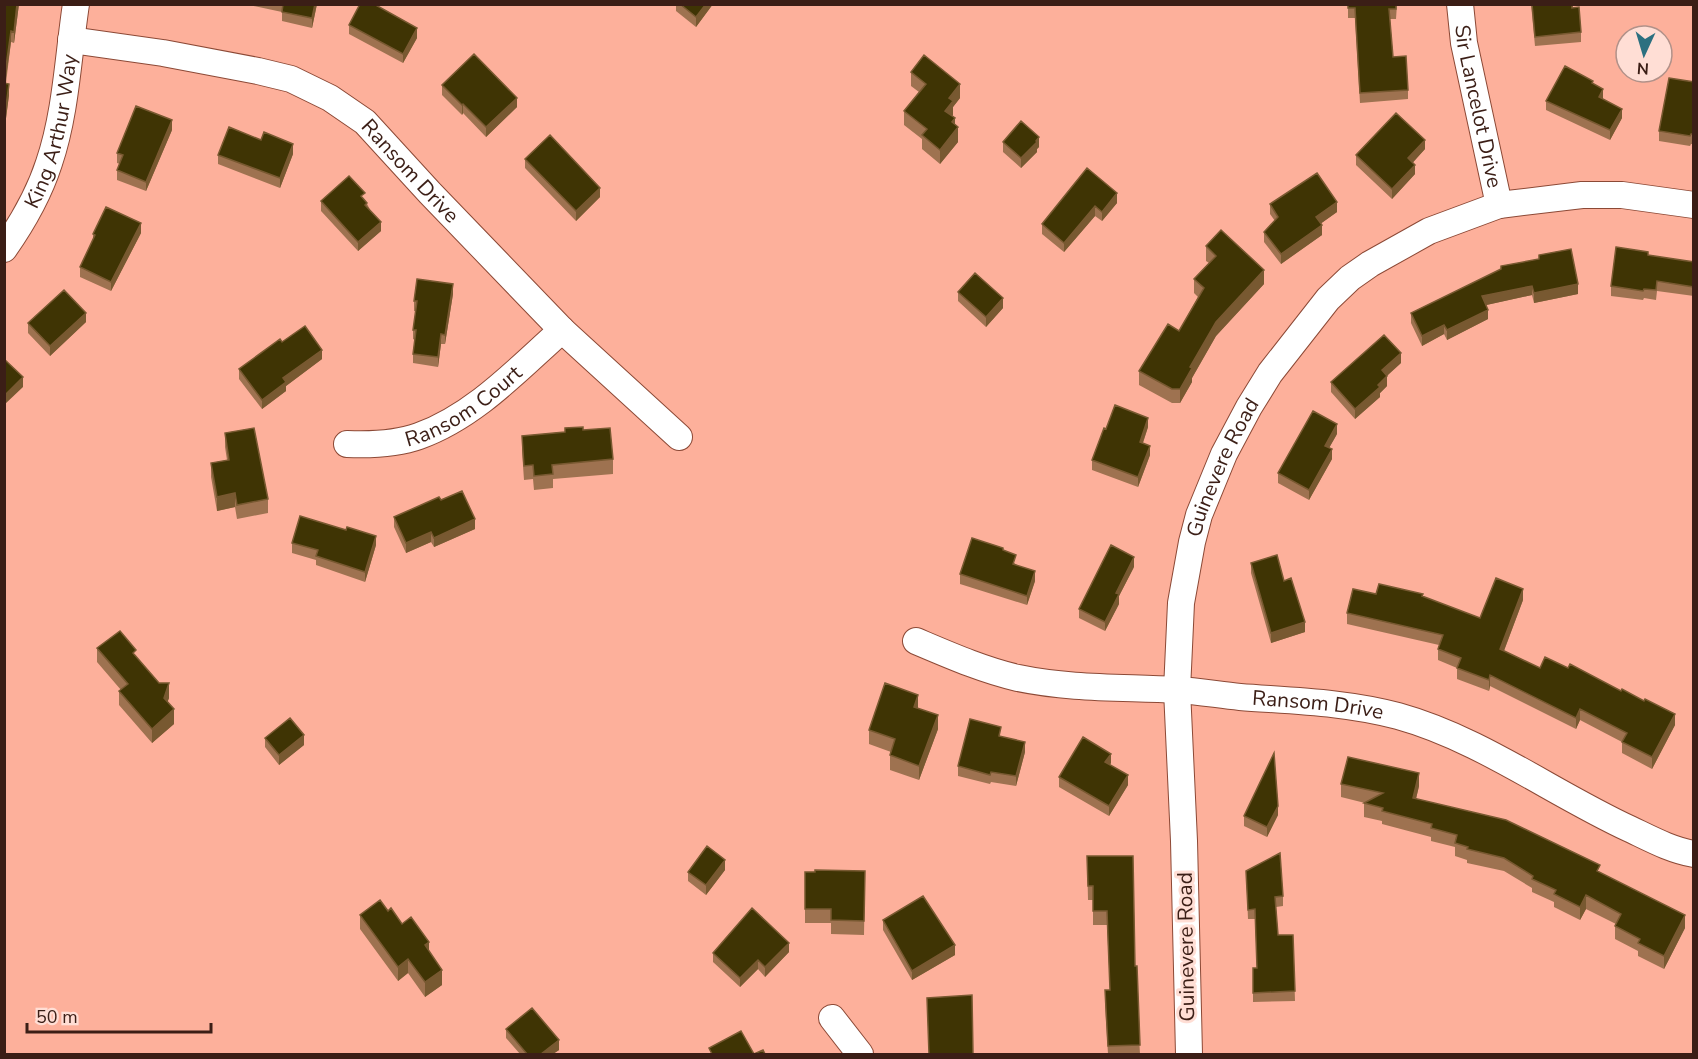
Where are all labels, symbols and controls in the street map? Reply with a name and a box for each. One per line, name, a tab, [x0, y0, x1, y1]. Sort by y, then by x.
street label: Sir Lancelot Drive	[1448, 23, 1509, 191]
north arrow	[1614, 24, 1674, 84]
street label: King Arthur Way	[18, 52, 84, 213]
text: N	[1636, 57, 1650, 79]
street label: Ransom Drive	[355, 113, 465, 229]
street label: Ransom Court	[402, 359, 528, 454]
street label: Guinevere Road	[1180, 392, 1265, 540]
street label: Ransom Drive	[1251, 684, 1386, 726]
street label: Guinevere Road	[1171, 872, 1201, 1022]
scale bar	[27, 996, 212, 1034]
text: 50 m	[36, 1005, 78, 1029]

